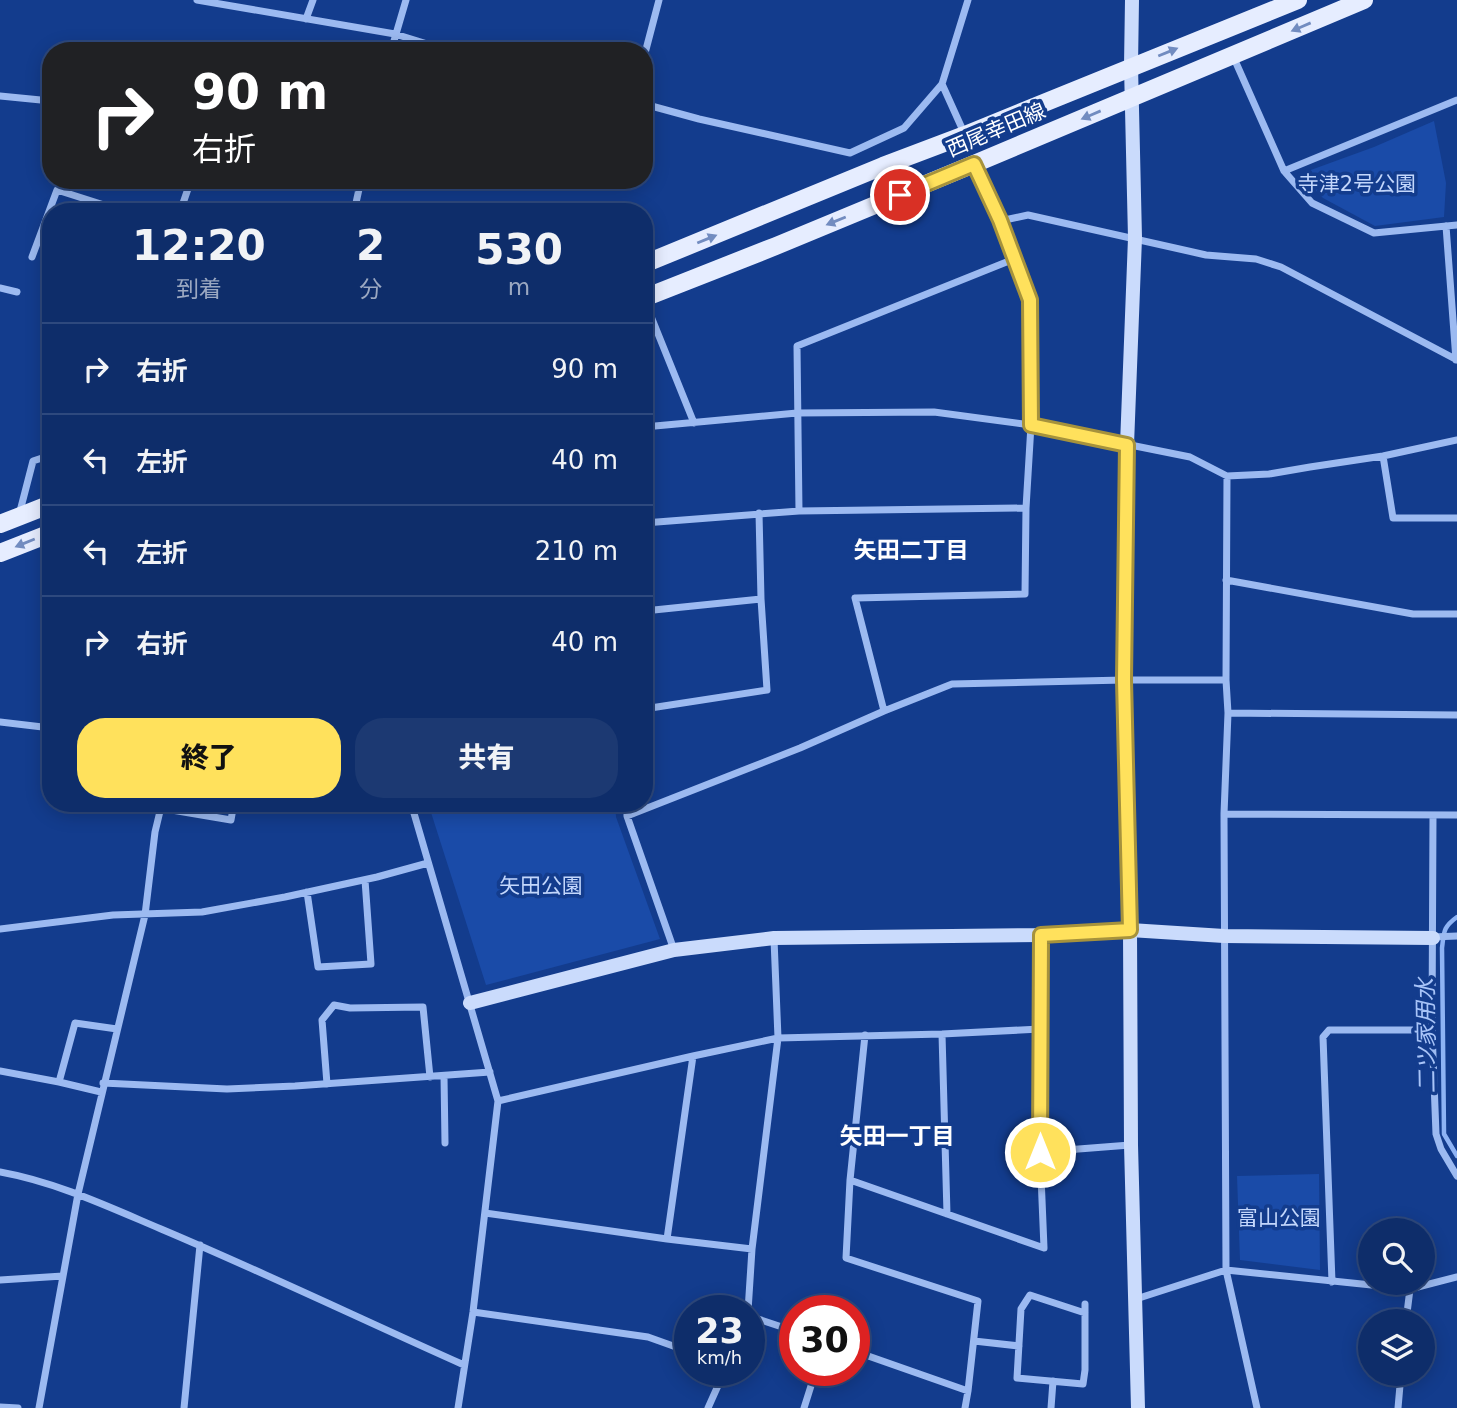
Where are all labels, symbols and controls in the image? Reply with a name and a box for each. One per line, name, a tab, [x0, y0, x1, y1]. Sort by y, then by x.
one-way arrow	[1291, 21, 1311, 33]
one-way arrow	[1157, 46, 1178, 57]
text: 90 m	[192, 64, 328, 121]
icon: right	[77, 70, 168, 161]
street label: 西尾幸田線	[943, 98, 1049, 162]
one-way arrow	[1081, 110, 1102, 121]
text: 右折	[192, 130, 256, 168]
pin	[870, 165, 930, 225]
park label: 寺津2号公園	[1298, 172, 1416, 196]
icon: arrive	[881, 176, 919, 214]
one-way arrow	[826, 215, 846, 227]
text: 12:20	[132, 221, 266, 270]
text: 2	[356, 221, 385, 270]
text: 530	[475, 225, 563, 274]
one-way arrow	[697, 233, 718, 244]
text: m	[508, 274, 530, 300]
text: 到着	[176, 276, 222, 302]
text: 分	[359, 276, 382, 302]
icon: right	[77, 350, 115, 388]
text: 90 m	[551, 354, 618, 384]
text: 右折	[136, 356, 188, 386]
icon: left	[77, 441, 115, 479]
text: 40 m	[551, 445, 618, 475]
text: 左折	[136, 447, 188, 477]
icon: left	[77, 532, 115, 570]
text: 210 m	[535, 536, 618, 566]
district label: 矢田二丁目	[854, 537, 969, 563]
one-way arrow	[15, 538, 36, 549]
text: 左折	[136, 538, 188, 568]
icon: right	[77, 623, 115, 661]
text: 40 m	[551, 627, 618, 657]
text: 右折	[136, 629, 188, 659]
button: 終了	[77, 718, 341, 798]
button: 共有	[355, 718, 618, 798]
park label: 矢田公園	[499, 874, 583, 898]
water label: 二ツ家用水	[1412, 975, 1440, 1094]
position arrow	[1003, 1115, 1077, 1189]
district label: 矢田一丁目	[840, 1123, 955, 1149]
park label: 富山公園	[1237, 1206, 1321, 1230]
map controls	[1358, 1218, 1435, 1386]
button: search	[1358, 1218, 1435, 1295]
speed limit sign: 30	[779, 1295, 870, 1386]
button: layers	[1358, 1309, 1435, 1386]
text: 23	[695, 1311, 744, 1351]
text: km/h	[697, 1347, 742, 1368]

